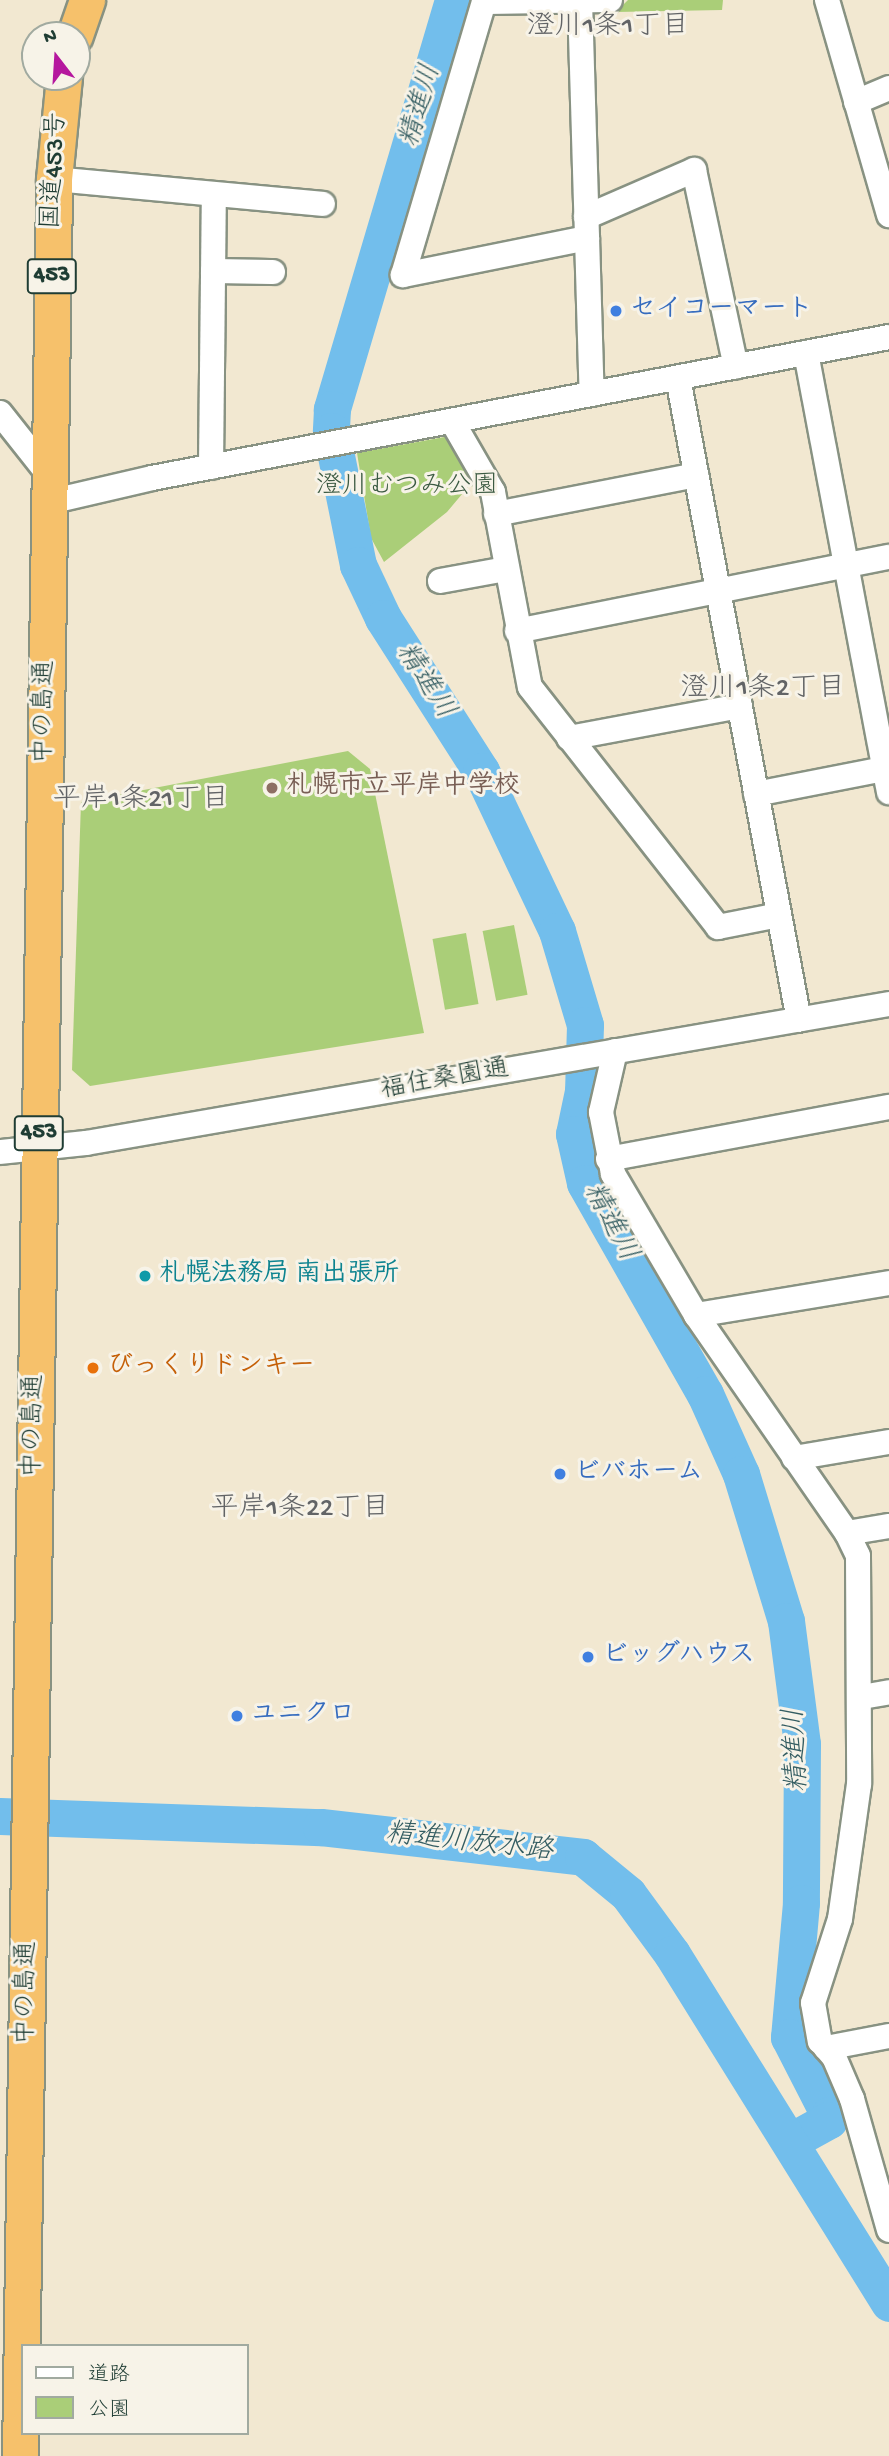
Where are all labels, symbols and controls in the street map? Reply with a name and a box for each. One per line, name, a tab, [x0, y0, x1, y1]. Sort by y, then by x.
district label: 澄川1条1丁目	[527, 11, 689, 45]
north arrow	[21, 21, 91, 91]
text: N	[41, 25, 60, 50]
water label: 精進川	[394, 61, 450, 151]
street label: 国道453号	[37, 112, 75, 230]
road number: 453	[26, 256, 78, 296]
place label: セイコーマート	[630, 295, 812, 327]
marker: セイコーマート	[608, 303, 624, 319]
park label: 澄川むつみ公園	[316, 472, 498, 504]
water label: 精進川	[387, 638, 461, 726]
street label: 中の島通	[29, 660, 63, 764]
district label: 澄川1条2丁目	[680, 673, 846, 707]
place label: 札幌市立平岸中学校	[286, 772, 520, 804]
marker: 札幌市立平岸中学校	[264, 780, 280, 796]
district label: 平岸1条21丁目	[53, 784, 229, 818]
street label: 福住桑園通	[378, 1054, 512, 1108]
road number: 453	[13, 1112, 65, 1154]
water label: 精進川	[574, 1178, 644, 1268]
place label: 札幌法務局 南出張所	[159, 1260, 399, 1292]
marker: 札幌法務局 南出張所	[137, 1268, 153, 1284]
place label: びっくりドンキー	[107, 1352, 315, 1384]
marker: びっくりドンキー	[85, 1360, 101, 1376]
street label: 中の島通	[18, 1374, 52, 1478]
place label: ビバホーム	[574, 1458, 704, 1490]
marker: ビバホーム	[552, 1466, 568, 1482]
district label: 平岸1条22丁目	[211, 1493, 389, 1527]
place label: ビッグハウス	[602, 1641, 758, 1673]
marker: ビッグハウス	[580, 1649, 596, 1665]
place label: ユニクロ	[251, 1700, 355, 1732]
water label: 精進川	[779, 1707, 817, 1793]
marker: ユニクロ	[229, 1708, 245, 1724]
water label: 精進川放水路	[384, 1819, 554, 1869]
street label: 中の島通	[11, 1941, 45, 2045]
legend	[21, 2344, 248, 2435]
text: 道路	[88, 2364, 130, 2389]
text: 公園	[88, 2399, 130, 2424]

